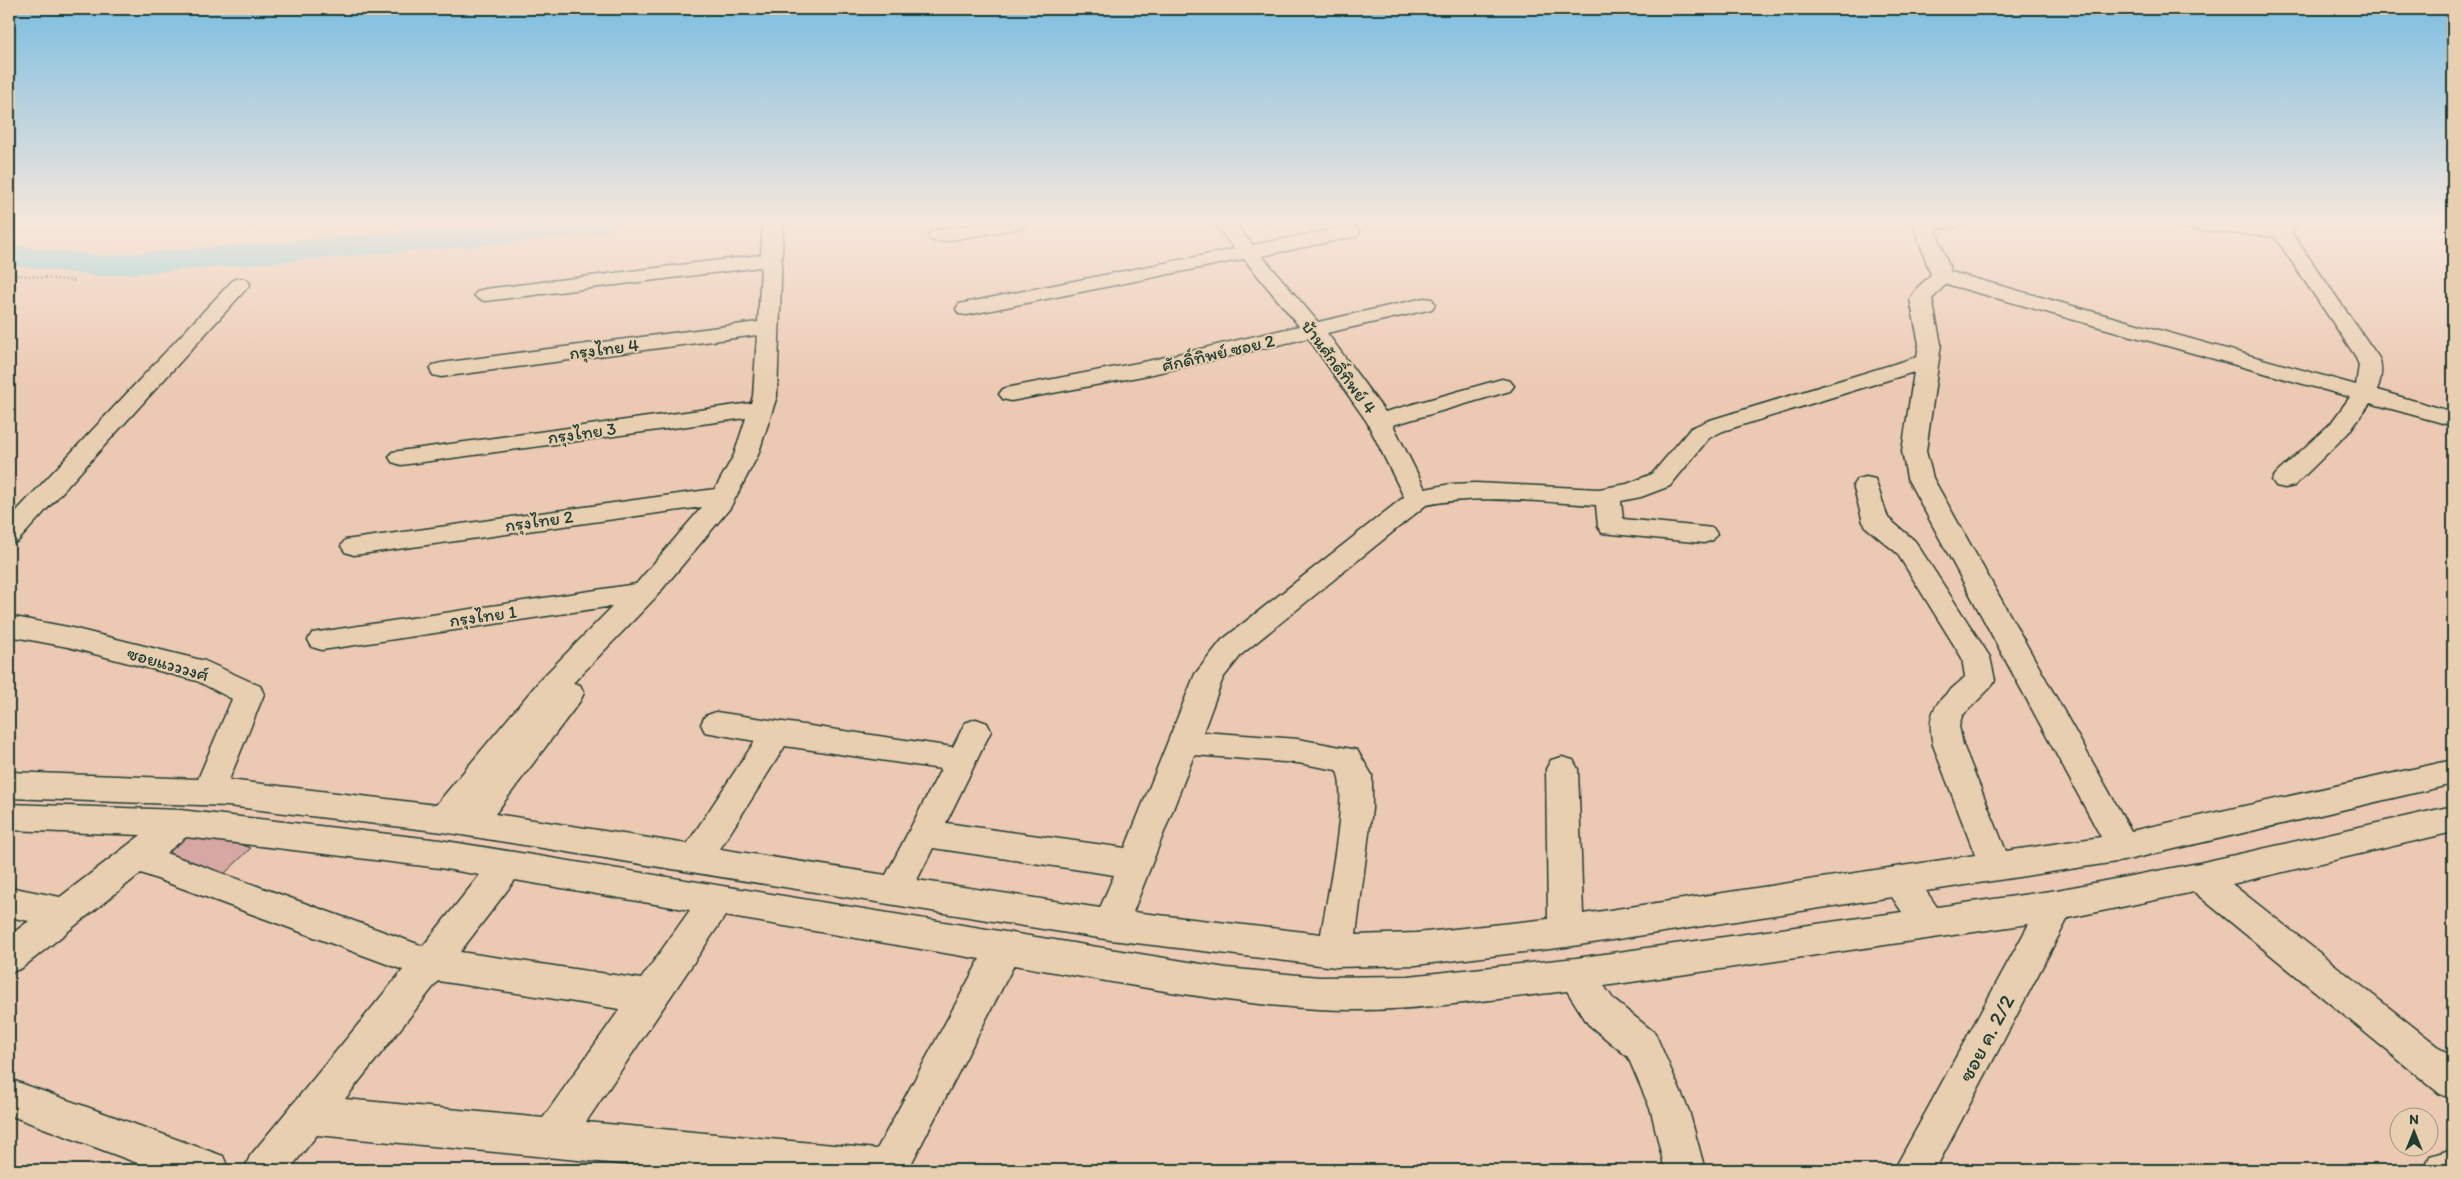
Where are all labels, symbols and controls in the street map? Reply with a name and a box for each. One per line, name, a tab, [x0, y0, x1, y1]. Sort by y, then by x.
street label: บ้านศักดิ์ทิพย์ 4	[1297, 315, 1383, 418]
street label: ศักดิ์ทิพย์ ซอย 2	[1159, 327, 1277, 377]
street label: กรุงไทย 4	[568, 334, 640, 364]
street label: กรุงไทย 3	[546, 417, 618, 449]
street label: กรุงไทย 2	[503, 505, 575, 537]
street label: กรุงไทย 1	[448, 600, 518, 632]
street label: ซอยแวววงศ์	[125, 642, 211, 686]
street label: ซอย ค. 2/2	[1953, 990, 2019, 1086]
north arrow	[2390, 1106, 2440, 1156]
text: N	[2409, 1111, 2419, 1128]

